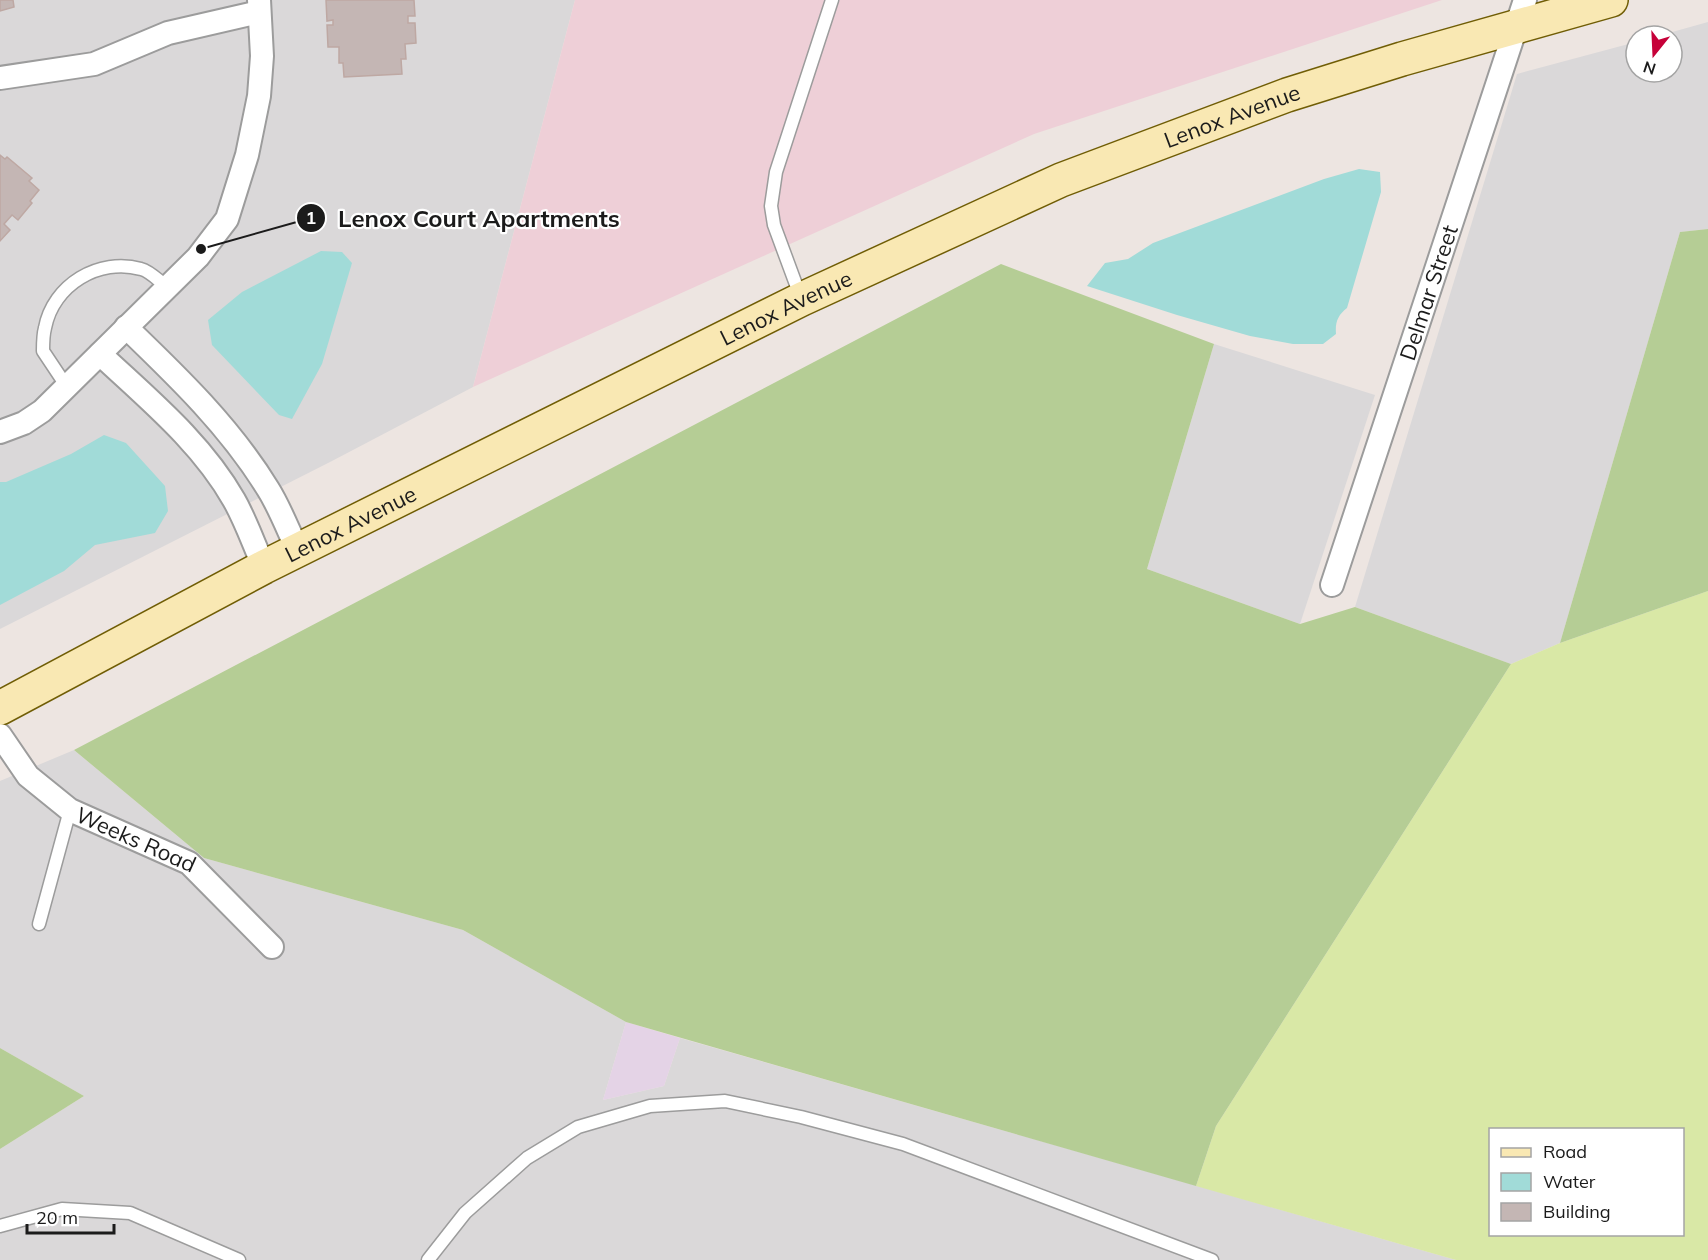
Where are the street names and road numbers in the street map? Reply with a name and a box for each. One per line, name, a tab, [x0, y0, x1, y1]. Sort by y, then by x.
street label: Lenox Avenue	[1160, 78, 1303, 154]
street label: Delmar Street	[1393, 221, 1464, 364]
street label: Lenox Avenue	[715, 264, 856, 352]
street label: Lenox Avenue	[280, 479, 421, 568]
street label: Weeks Road	[71, 800, 201, 878]

